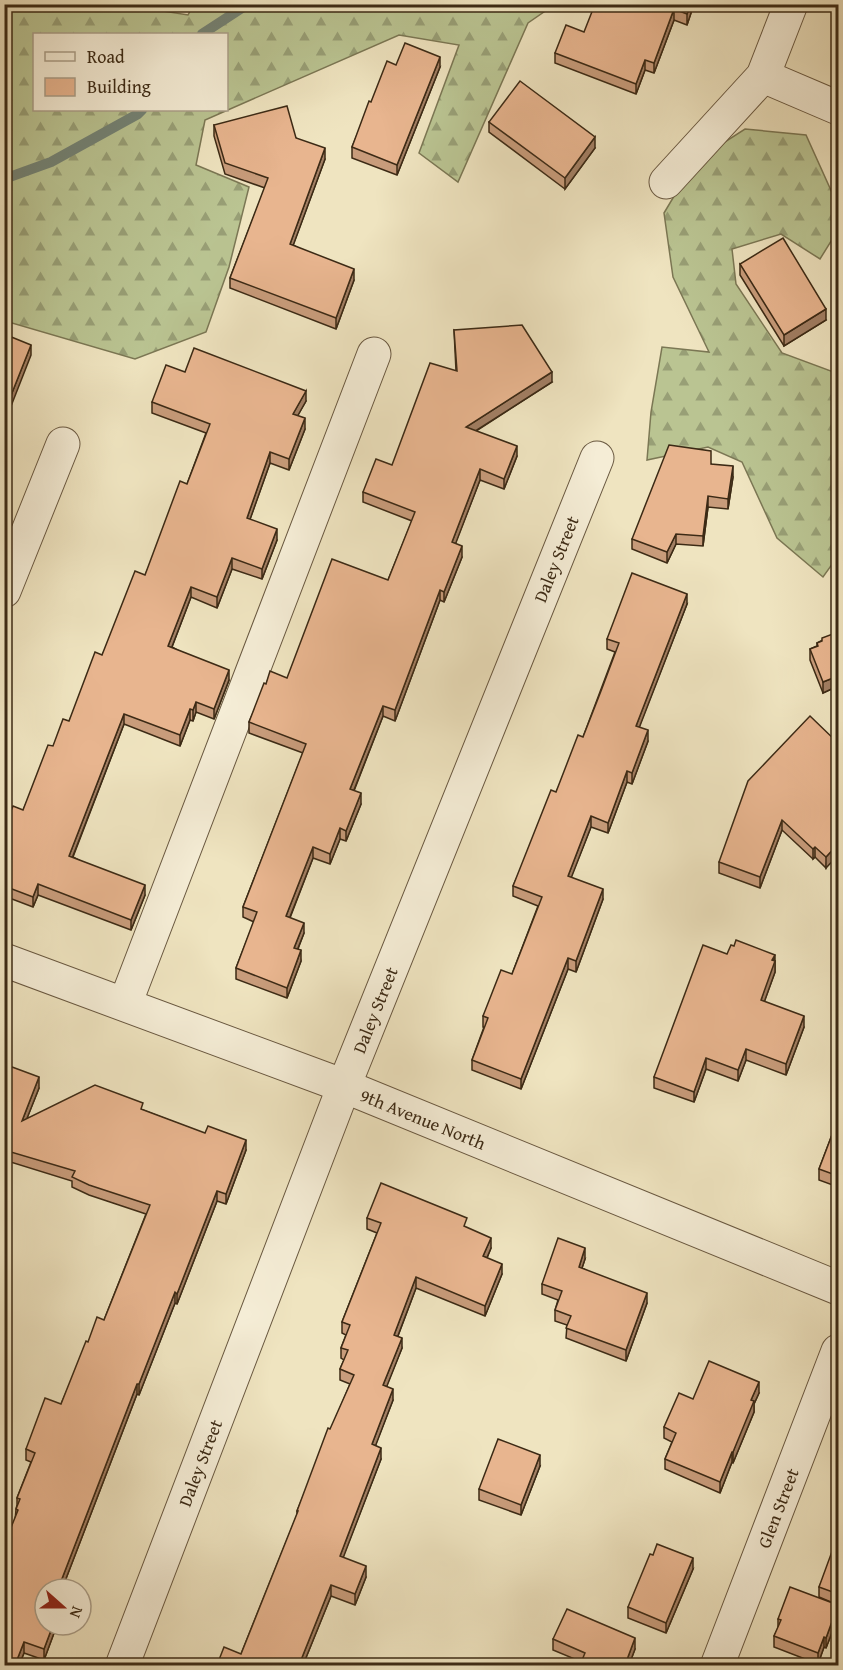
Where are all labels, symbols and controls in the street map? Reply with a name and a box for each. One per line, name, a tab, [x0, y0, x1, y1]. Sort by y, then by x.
legend	[33, 33, 228, 111]
text: Road	[87, 43, 125, 70]
text: Building	[87, 73, 151, 100]
street label: Daley Street	[526, 511, 586, 606]
street label: Daley Street	[345, 962, 405, 1057]
street label: 9th Avenue North	[356, 1082, 490, 1156]
street label: Daley Street	[171, 1415, 229, 1511]
street label: Glen Street	[750, 1463, 806, 1552]
north arrow	[33, 1577, 93, 1637]
text: N	[64, 1603, 90, 1622]

